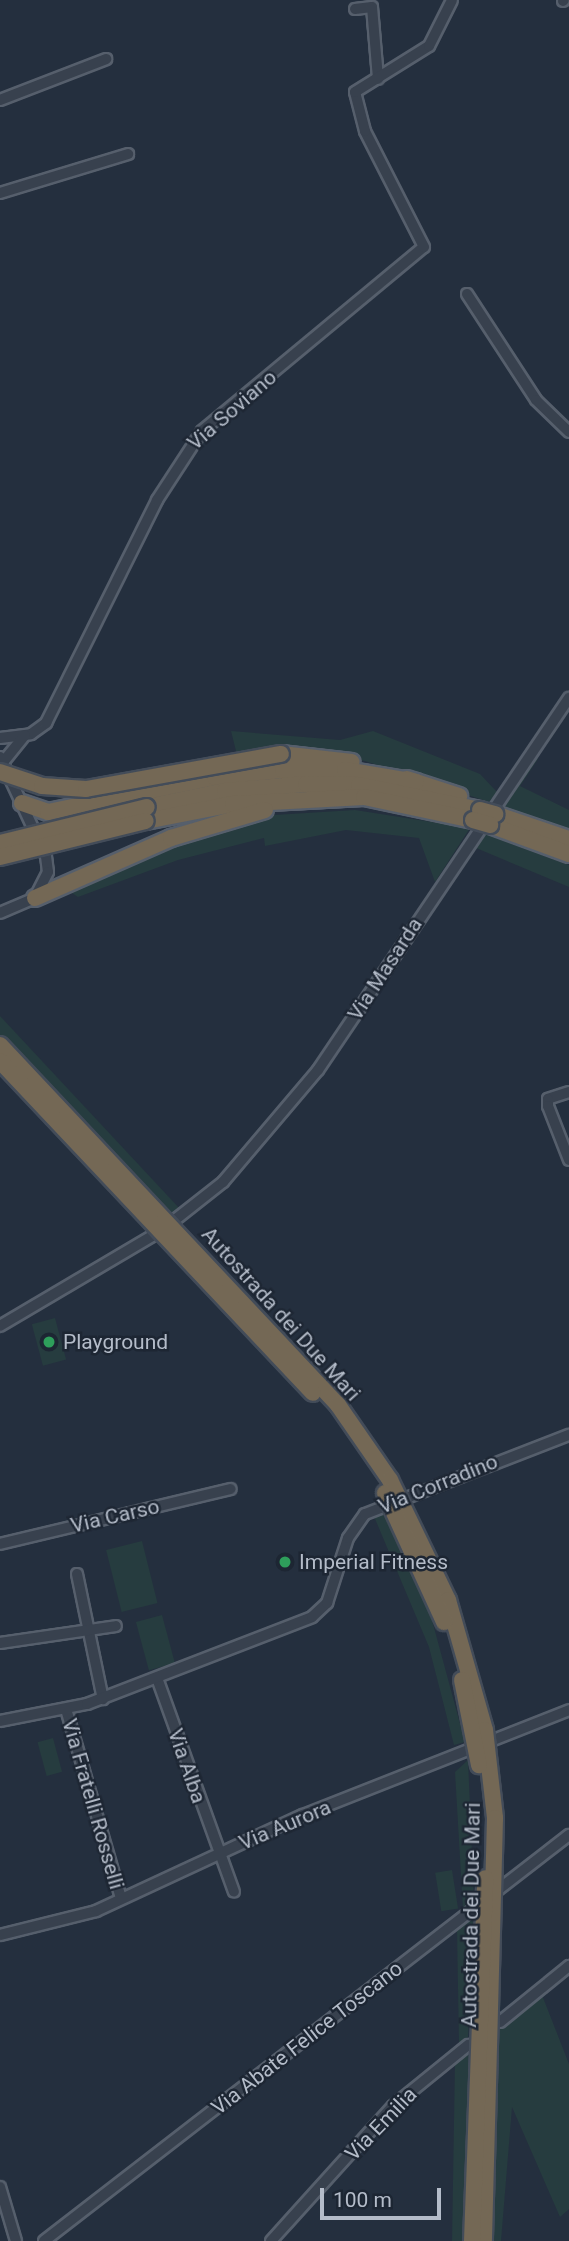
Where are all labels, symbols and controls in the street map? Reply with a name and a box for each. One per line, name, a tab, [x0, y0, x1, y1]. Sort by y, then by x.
street label: Via Soviano	[182, 365, 282, 455]
street label: Via Masarda	[342, 913, 428, 1025]
street label: Autostrada dei Due Mari	[196, 1222, 366, 1406]
place label: Playground	[63, 1329, 168, 1355]
marker: Playground	[41, 1334, 57, 1350]
street label: Via Corradino	[375, 1449, 501, 1519]
street label: Via Carso	[68, 1494, 162, 1538]
place label: Imperial Fitness	[299, 1549, 448, 1575]
marker: Imperial Fitness	[277, 1554, 293, 1570]
street label: Via Fratelli Rosselli	[57, 1716, 129, 1892]
street label: Via Alba	[163, 1725, 211, 1807]
street label: Via Aurora	[235, 1794, 335, 1856]
street label: Autostrada dei Due Mari	[456, 1802, 486, 2028]
street label: Via Abate Felice Toscano	[206, 1956, 408, 2120]
street label: Via Emilia	[340, 2082, 422, 2166]
scale bar	[324, 2174, 445, 2218]
text: 100 m	[333, 2188, 392, 2212]

